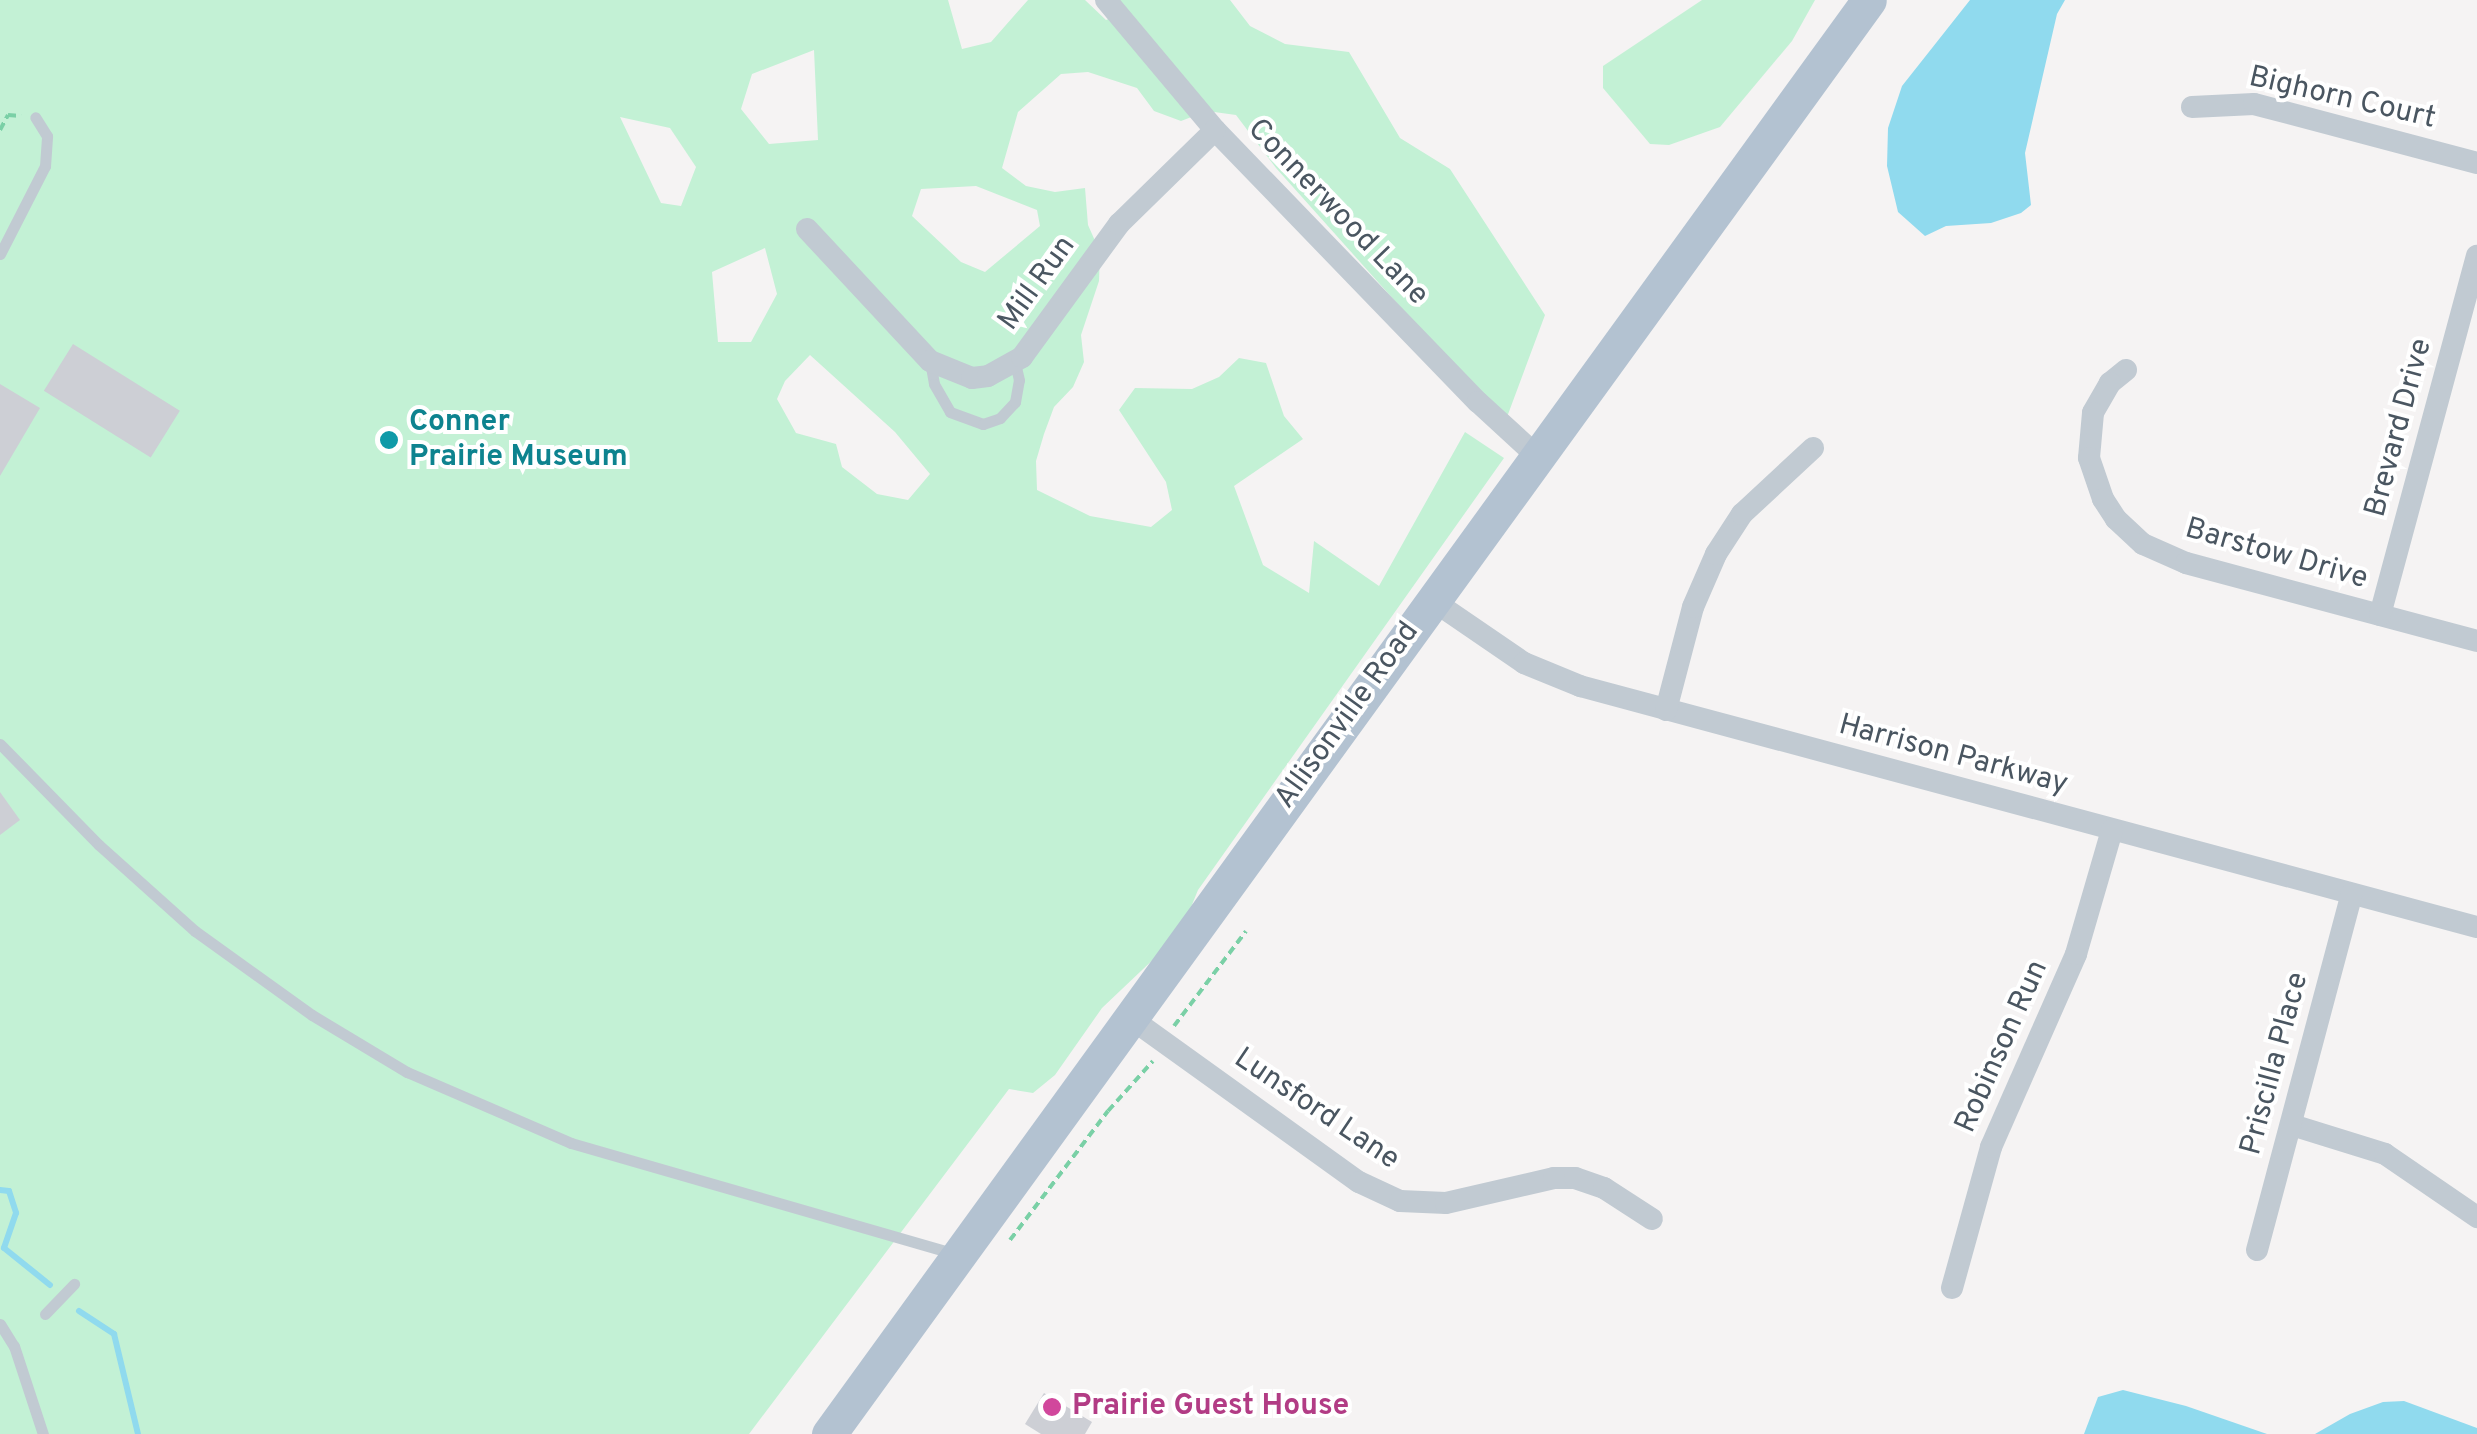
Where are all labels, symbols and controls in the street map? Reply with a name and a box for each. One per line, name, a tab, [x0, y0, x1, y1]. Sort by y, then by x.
street label: Bighorn Court	[2245, 60, 2439, 138]
street label: Connerwood Lane	[1239, 112, 1435, 314]
street label: Mill Run	[992, 230, 1084, 338]
street label: Brevard Drive	[2359, 335, 2441, 521]
place label: Conner Prairie Museum	[409, 405, 628, 476]
marker: Conner Prairie Museum	[378, 429, 400, 451]
street label: Barstow Drive	[2181, 512, 2371, 598]
street label: Allisonville Road	[1268, 616, 1428, 816]
street label: Harrison Parkway	[1835, 708, 2071, 804]
street label: Robinson Run	[1949, 955, 2057, 1139]
street label: Priscilla Place	[2234, 969, 2318, 1159]
street label: Lunsford Lane	[1226, 1041, 1406, 1179]
place label: Prairie Guest House	[1072, 1389, 1349, 1425]
marker: Prairie Guest House	[1041, 1396, 1063, 1418]

